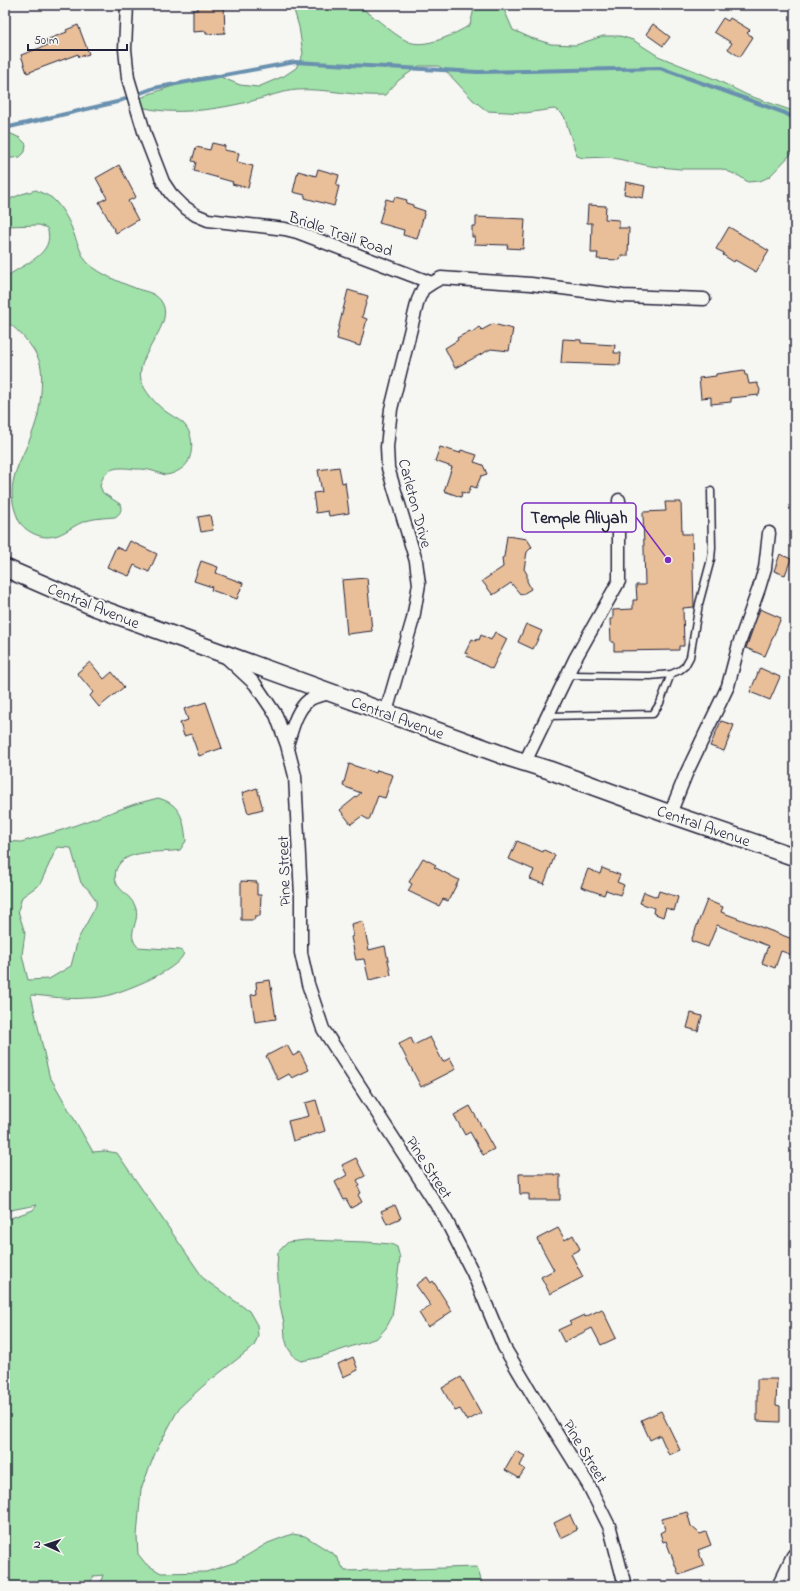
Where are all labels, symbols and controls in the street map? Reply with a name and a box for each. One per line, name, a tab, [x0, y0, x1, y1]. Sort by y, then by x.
scale bar	[28, 26, 127, 52]
text: 50 m	[34, 32, 58, 50]
street label: Bridle Trail Road	[284, 206, 396, 264]
street label: Carleton Drive	[391, 456, 438, 551]
callout: Temple Aliyah	[522, 503, 636, 532]
text: Temple Aliyah	[530, 506, 628, 533]
street label: Central Avenue	[44, 577, 144, 637]
street label: Central Avenue	[347, 691, 448, 747]
street label: Central Avenue	[653, 800, 754, 854]
street label: Pine Street	[272, 835, 298, 907]
street label: Pine Street	[399, 1132, 458, 1205]
street label: Pine Street	[556, 1416, 613, 1489]
north arrow	[26, 1525, 66, 1565]
text: N	[29, 1540, 45, 1549]

